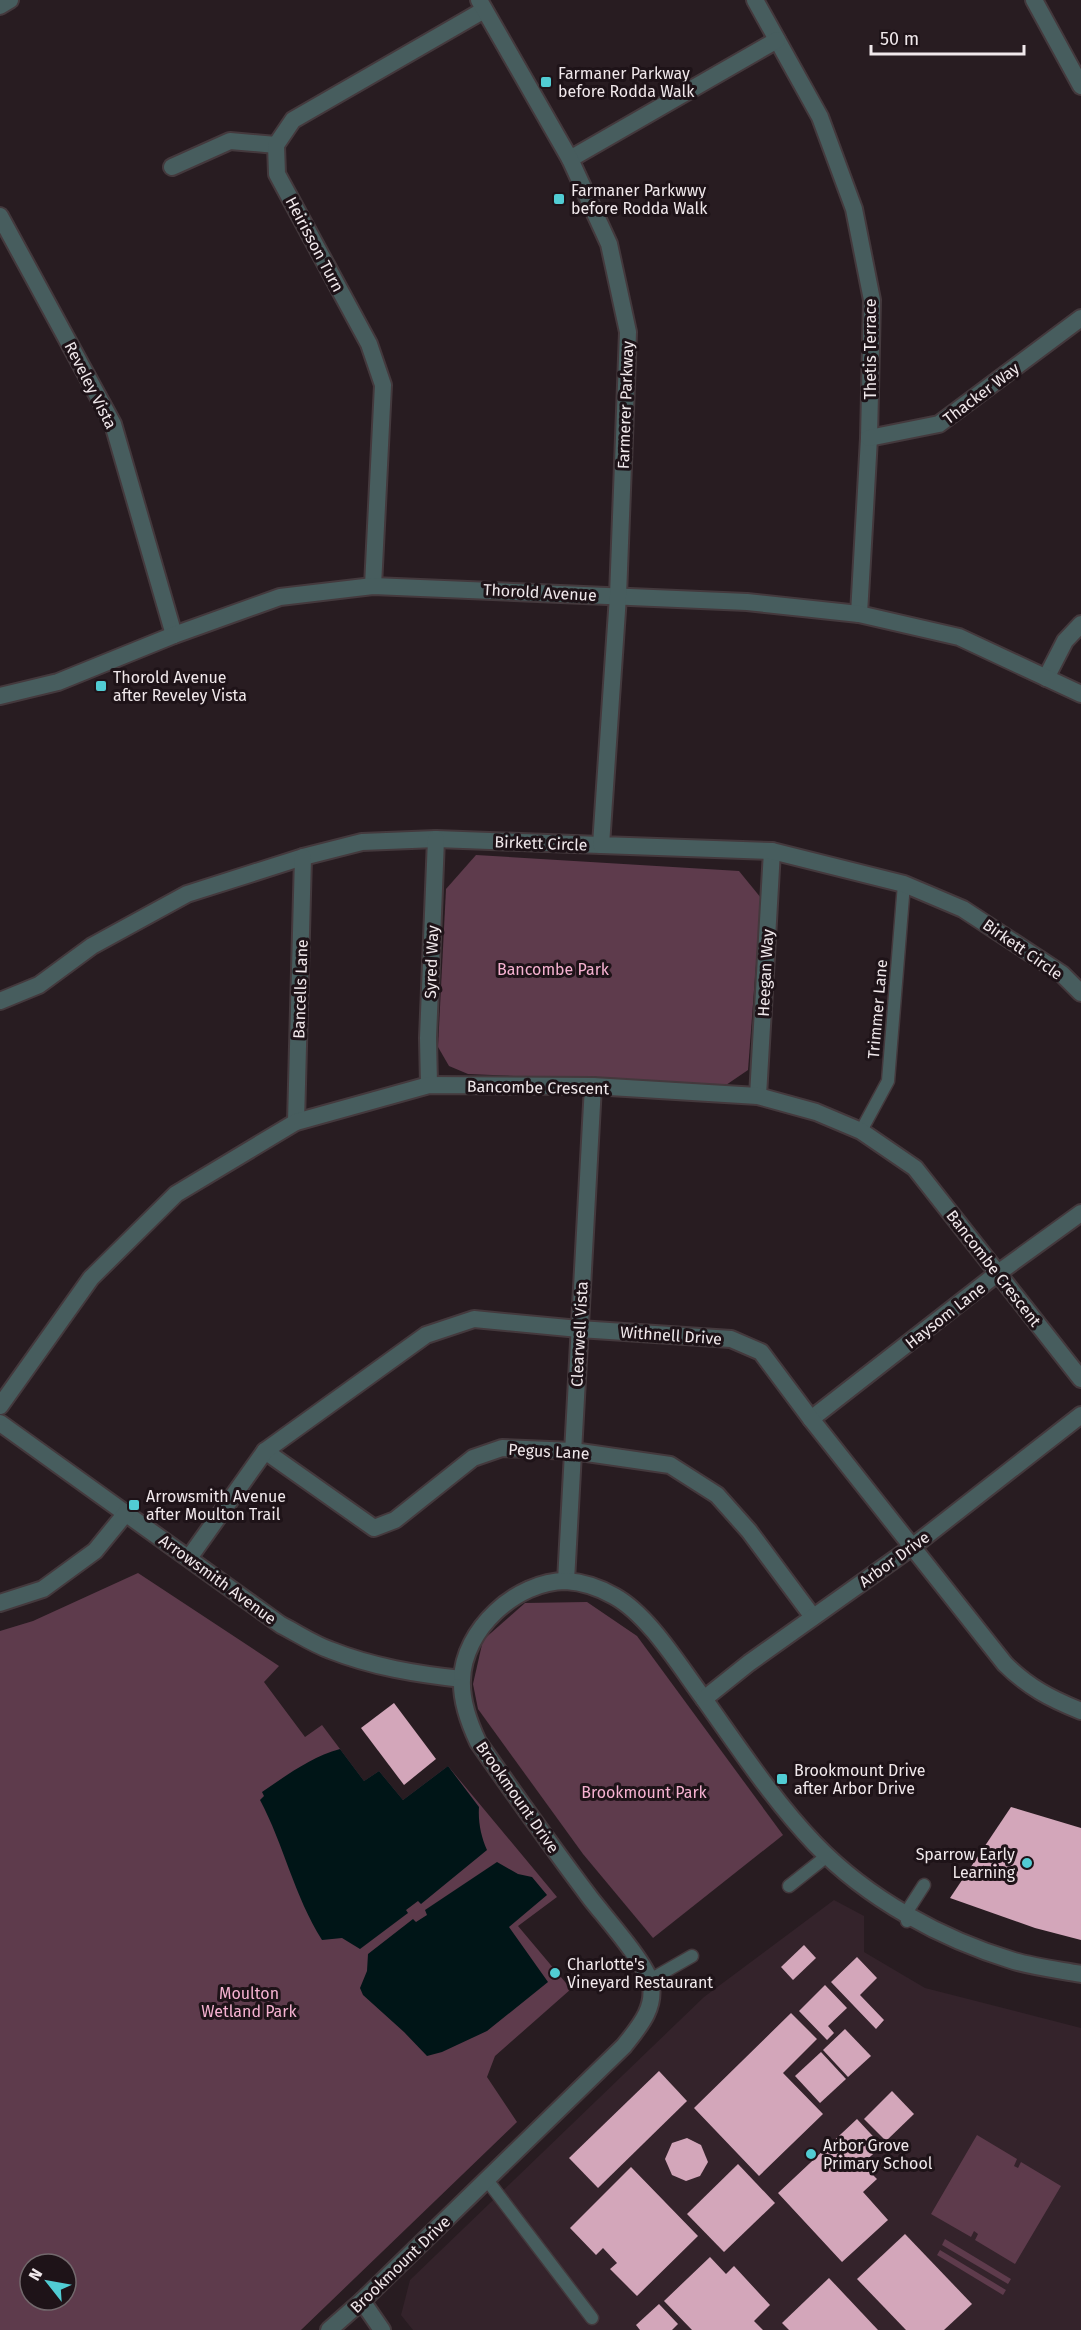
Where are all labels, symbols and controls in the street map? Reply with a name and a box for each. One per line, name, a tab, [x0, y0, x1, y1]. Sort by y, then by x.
scale bar	[871, 18, 1024, 56]
text: 50 m	[880, 28, 919, 50]
place label: Farmaner Parkway before Rodda Walk	[558, 64, 695, 101]
marker: Farmaner Parkway before Rodda Walk	[539, 75, 553, 89]
place label: Farmaner Parkwwy before Rodda Walk	[571, 181, 708, 218]
marker: Farmaner Parkwwy before Rodda Walk	[552, 192, 566, 206]
street label: Heirisson Turn	[282, 193, 348, 295]
street label: Thetis Terrace	[861, 298, 880, 400]
street label: Reveley Vista	[60, 338, 121, 432]
street label: Farmerer Parkway	[614, 341, 637, 469]
street label: Thacker Way	[940, 359, 1023, 428]
street label: Thorold Avenue	[483, 580, 597, 605]
place label: Thorold Avenue after Reveley Vista	[113, 668, 247, 705]
marker: Thorold Avenue after Reveley Vista	[94, 679, 108, 693]
street label: Birkett Circle	[494, 832, 588, 855]
street label: Birkett Circle	[979, 915, 1066, 984]
street label: Syred Way	[421, 925, 442, 999]
street label: Heegan Way	[754, 929, 777, 1017]
street label: Bancells Lane	[289, 939, 312, 1039]
street label: Trimmer Lane	[864, 959, 891, 1060]
park label: Bancombe Park	[497, 960, 610, 979]
street label: Bancombe Crescent	[467, 1077, 610, 1098]
street label: Bancombe Crescent	[942, 1206, 1045, 1330]
street label: Haysom Lane	[901, 1278, 989, 1353]
street label: Clearwell Vista	[567, 1281, 592, 1387]
street label: Withnell Drive	[619, 1322, 723, 1349]
street label: Pegus Lane	[508, 1440, 590, 1463]
place label: Arrowsmith Avenue after Moulton Trail	[146, 1487, 286, 1524]
marker: Arrowsmith Avenue after Moulton Trail	[127, 1498, 141, 1512]
street label: Arbor Drive	[855, 1528, 933, 1591]
street label: Arrowsmith Avenue	[155, 1531, 280, 1628]
street label: Brookmount Drive	[472, 1738, 563, 1857]
place label: Brookmount Drive after Arbor Drive	[794, 1761, 926, 1798]
marker: Brookmount Drive after Arbor Drive	[775, 1772, 789, 1786]
park label: Brookmount Park	[581, 1783, 708, 1802]
place label: Sparrow Early Learning	[916, 1845, 1016, 1882]
marker: Sparrow Early Learning	[1020, 1856, 1034, 1870]
place label: Charlotte's Vineyard Restaurant	[567, 1955, 713, 1992]
marker: Charlotte's Vineyard Restaurant	[548, 1966, 562, 1980]
park label: Moulton Wetland Park	[201, 1984, 297, 2021]
place label: Arbor Grove Primary School	[823, 2136, 933, 2173]
marker: Arbor Grove Primary School	[804, 2147, 818, 2161]
street label: Brookmount Drive	[346, 2212, 454, 2317]
north arrow	[18, 2252, 78, 2312]
text: N	[25, 2265, 46, 2284]

